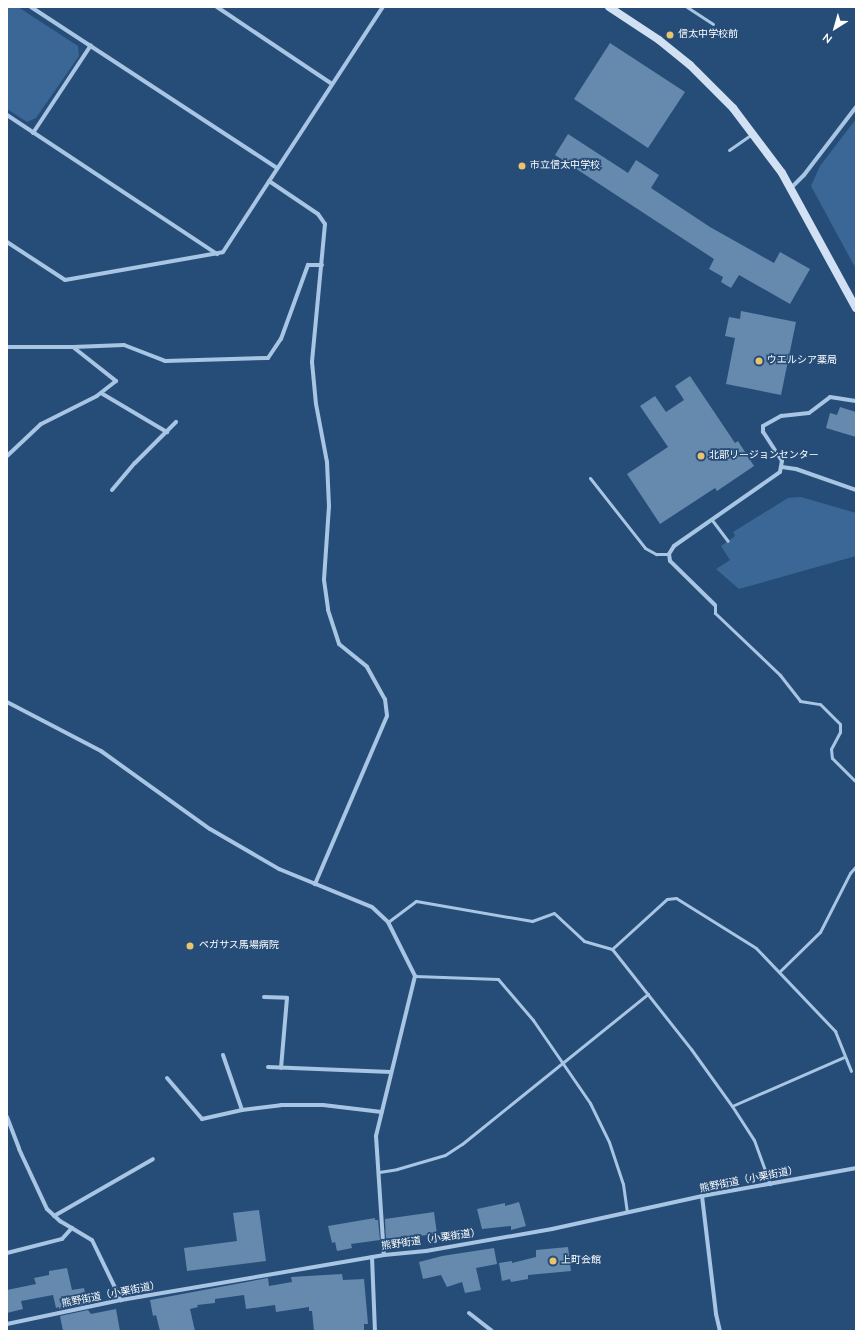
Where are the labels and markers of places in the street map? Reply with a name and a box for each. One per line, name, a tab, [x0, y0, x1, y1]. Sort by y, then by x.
place label: 信太中学校前	[678, 29, 738, 41]
marker: 信太中学校前	[665, 30, 675, 40]
place label: 市立信太中学校	[530, 160, 600, 172]
marker: 市立信太中学校	[517, 161, 527, 171]
place label: ウエルシア薬局	[767, 355, 837, 367]
marker: ウエルシア薬局	[754, 356, 764, 366]
place label: 北部リージョンセンター	[709, 450, 819, 462]
marker: 北部リージョンセンター	[696, 451, 706, 461]
marker: ペガサス馬場病院	[184, 940, 196, 952]
place label: ペガサス馬場病院	[199, 940, 279, 952]
place label: 上町会館	[561, 1255, 601, 1267]
marker: 上町会館	[548, 1256, 558, 1266]

